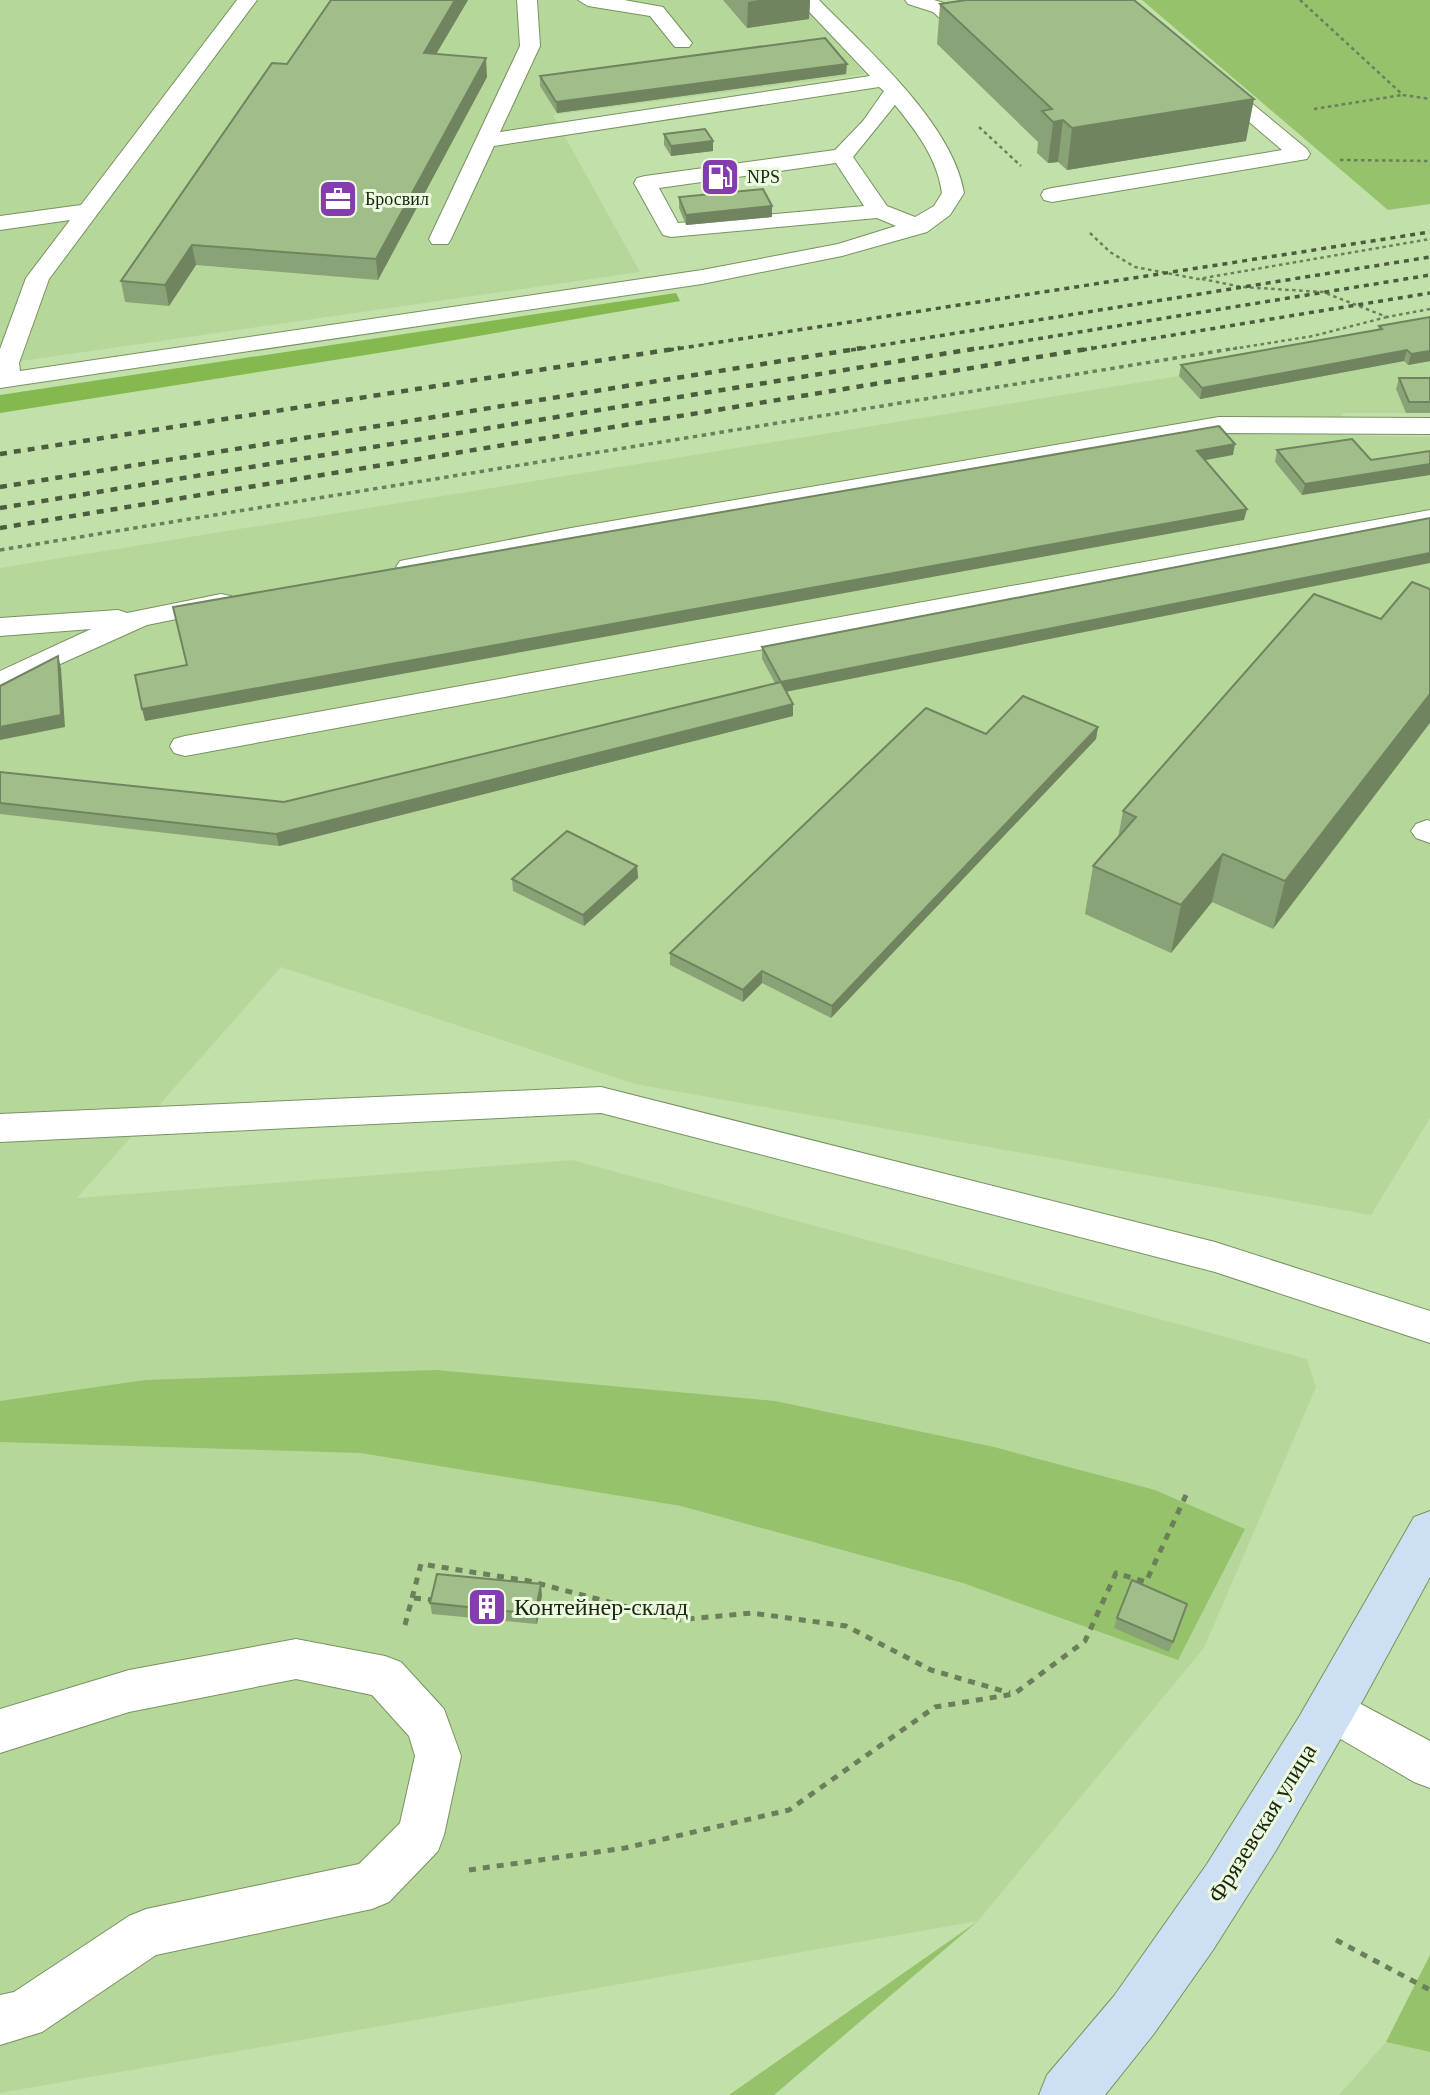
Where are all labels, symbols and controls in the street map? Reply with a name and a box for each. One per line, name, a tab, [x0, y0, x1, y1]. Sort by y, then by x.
fuel station icon: NPS	[699, 156, 741, 198]
place label: NPS	[747, 167, 780, 187]
office icon: Бросвил	[317, 178, 359, 220]
place label: Бросвил	[365, 189, 429, 209]
building icon: Контейнер-склад	[466, 1586, 508, 1628]
place label: Контейнер-склад	[514, 1594, 688, 1620]
street label: Фрязевская улица	[1203, 1739, 1321, 1907]

